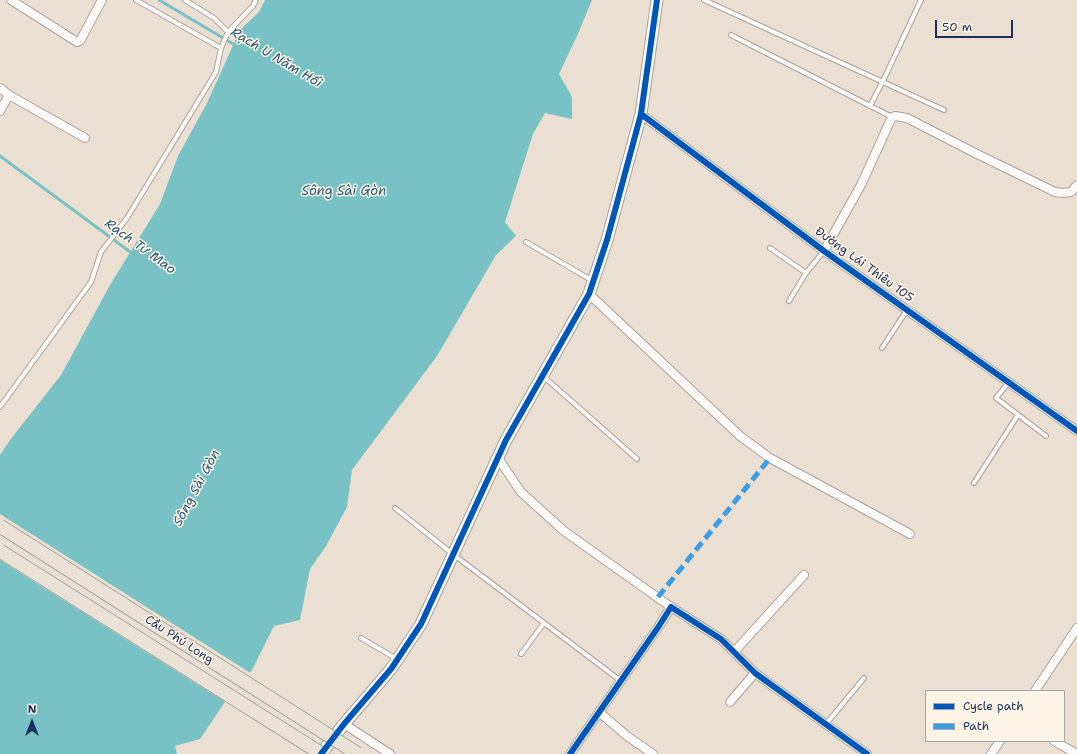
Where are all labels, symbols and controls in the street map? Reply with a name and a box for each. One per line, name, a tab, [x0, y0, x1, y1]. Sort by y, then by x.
scale bar	[937, 12, 1015, 38]
text: 50 m	[942, 19, 972, 35]
water label: Rạch U Năm Hối	[227, 25, 325, 91]
water label: Sông Sài Gòn	[302, 184, 386, 200]
water label: Rạch Tư Mao	[102, 216, 178, 278]
street label: Đường Lái Thiêu 105	[812, 224, 916, 306]
water label: Sông Sài Gòn	[170, 447, 224, 529]
street label: Cầu Phú Long	[142, 613, 216, 667]
legend	[925, 690, 1065, 742]
text: Cycle path	[963, 698, 1024, 714]
north arrow	[12, 702, 52, 742]
text: N	[28, 702, 36, 717]
text: Path	[963, 718, 989, 734]

